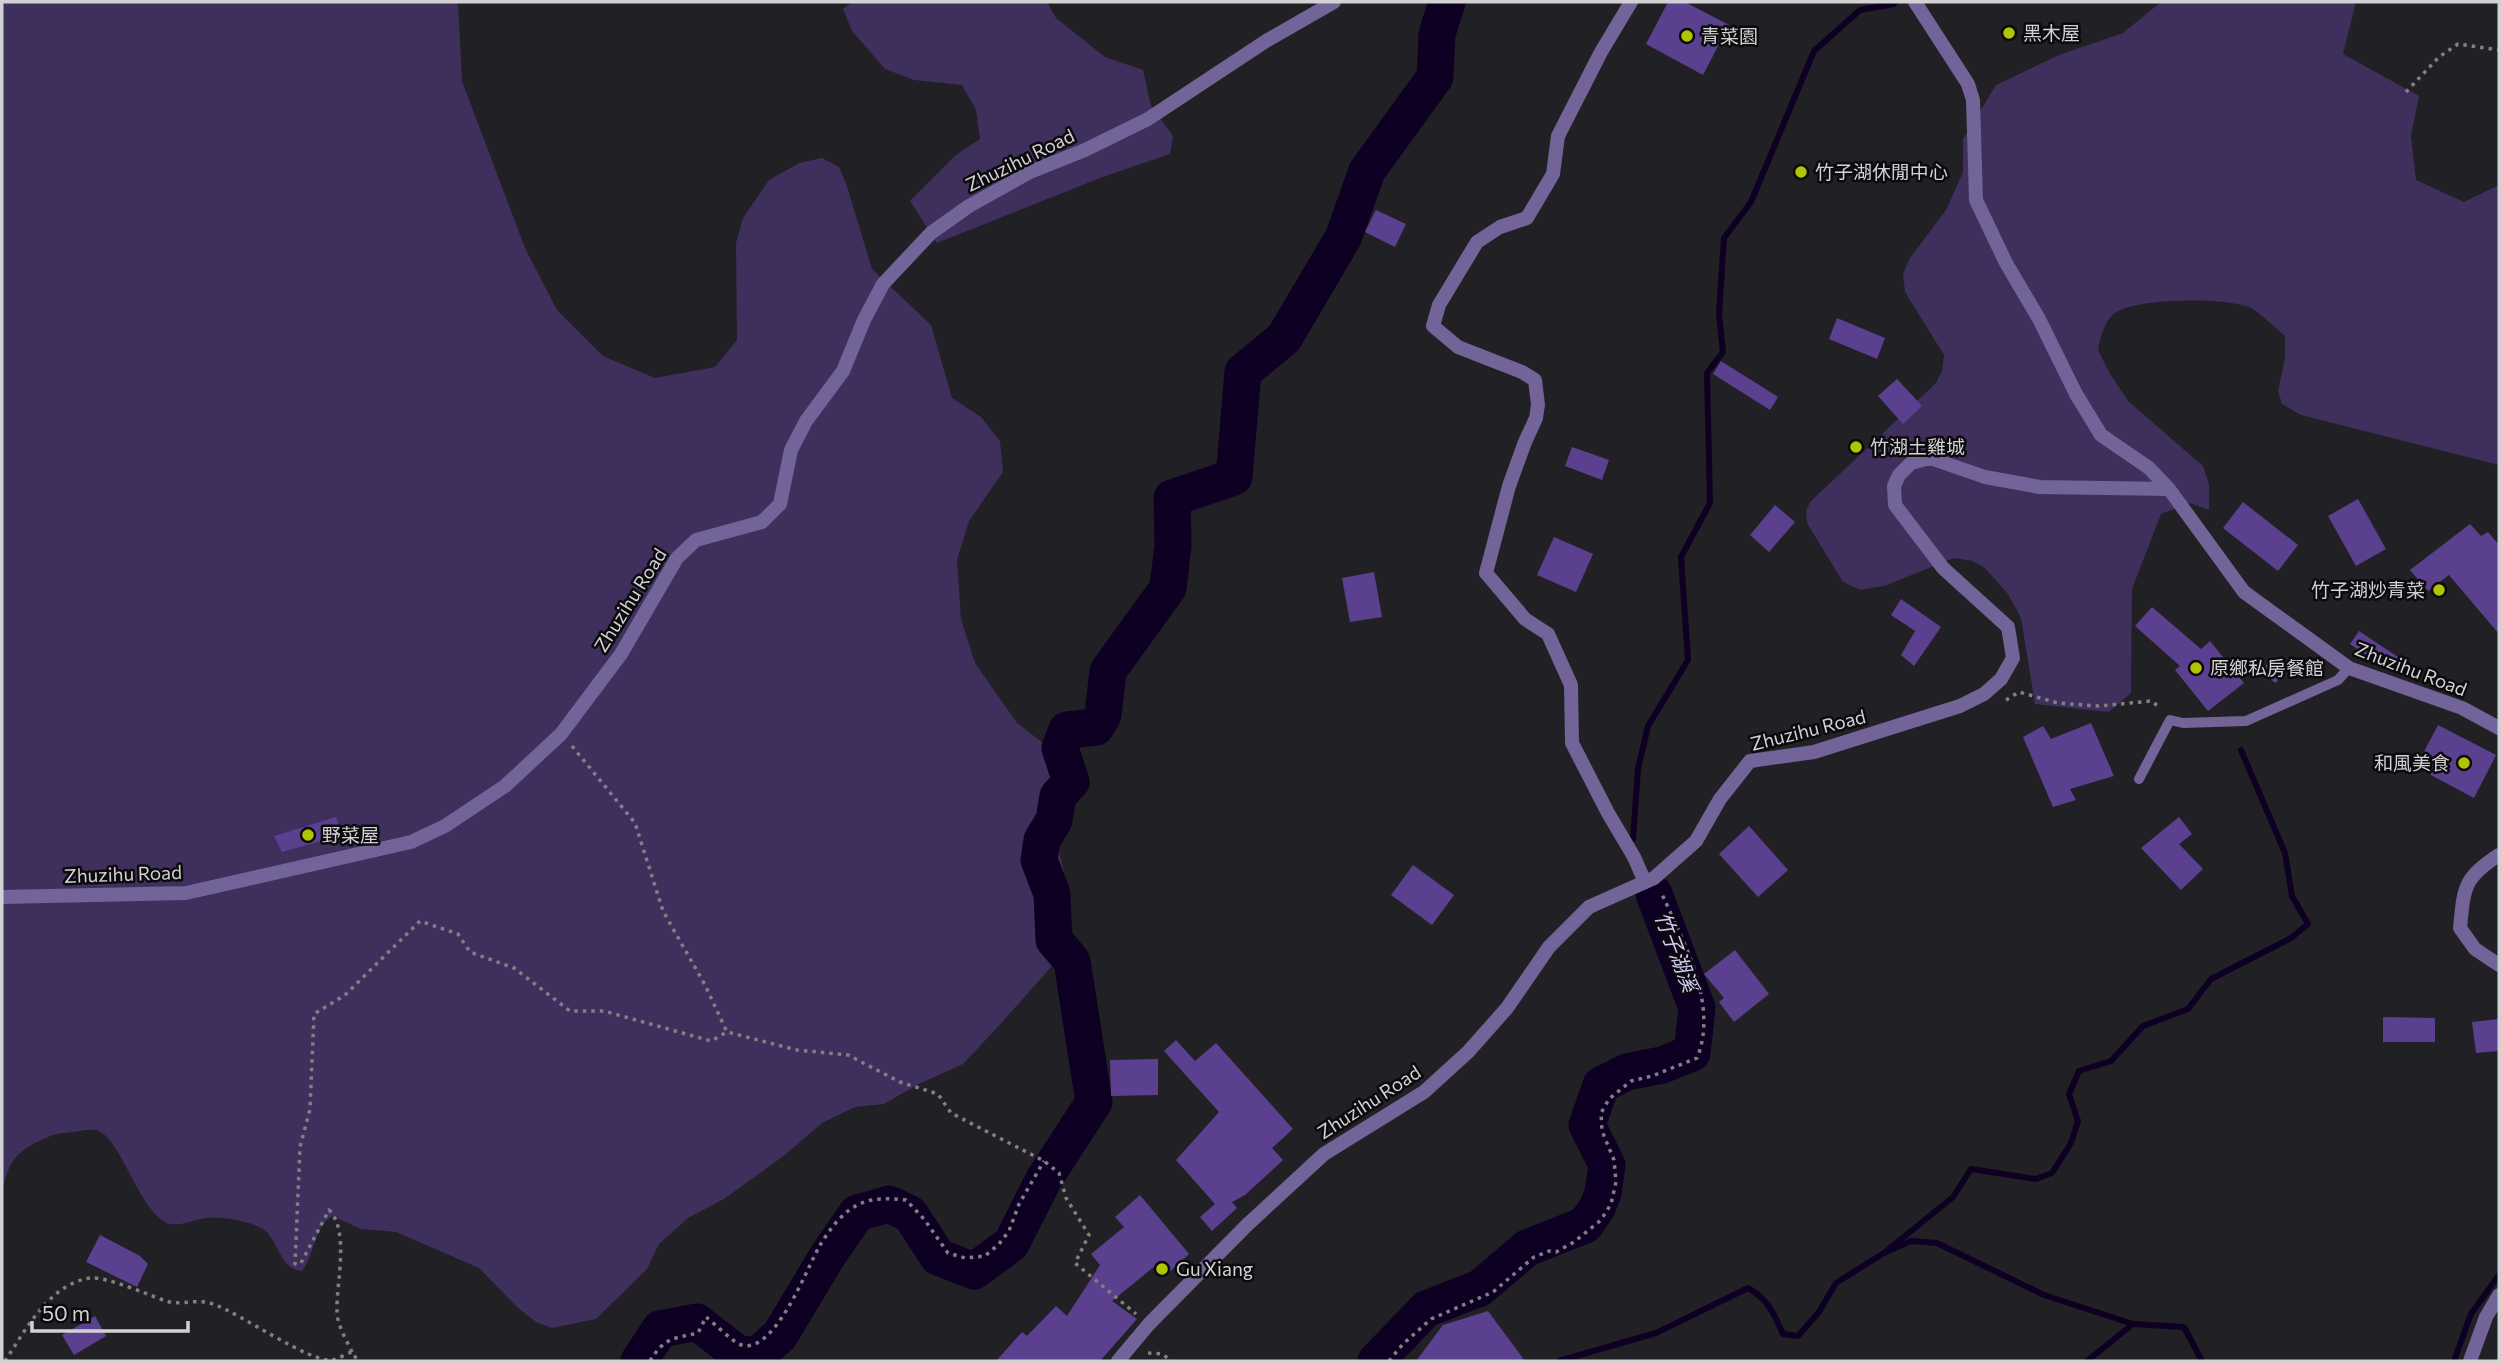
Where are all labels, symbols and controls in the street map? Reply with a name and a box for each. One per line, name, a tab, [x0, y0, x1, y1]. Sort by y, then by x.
place label: 黑木屋	[2023, 21, 2080, 44]
place label: 青菜園	[1701, 24, 1758, 47]
marker: 黑木屋	[2001, 25, 2017, 41]
marker: 青菜園	[1679, 28, 1695, 44]
street label: Zhuzihu Road	[962, 123, 1078, 196]
place label: 竹子湖休閒中心	[1815, 160, 1948, 183]
marker: 竹子湖休閒中心	[1793, 164, 1809, 180]
place label: 竹湖土雞城	[1870, 435, 1965, 458]
marker: 竹湖土雞城	[1848, 439, 1864, 455]
street label: Zhuzihu Road	[589, 544, 671, 656]
place label: 竹子湖炒青菜	[2311, 578, 2425, 601]
marker: 竹子湖炒青菜	[2431, 582, 2447, 598]
street label: Zhuzihu Road	[2352, 637, 2470, 700]
place label: 原鄉私房餐館	[2210, 656, 2324, 679]
marker: 原鄉私房餐館	[2188, 660, 2204, 676]
street label: Zhuzihu Road	[1748, 704, 1868, 755]
place label: 和風美食	[2374, 751, 2450, 774]
marker: 和風美食	[2456, 755, 2472, 771]
place label: 野菜屋	[322, 823, 379, 846]
marker: 野菜屋	[300, 827, 316, 843]
street label: Zhuzihu Road	[64, 860, 182, 887]
water label: 竹子湖溪	[1651, 908, 1705, 998]
street label: Zhuzihu Road	[1313, 1060, 1425, 1143]
place label: Gu Xiang	[1176, 1257, 1253, 1280]
marker: Gu Xiang	[1154, 1261, 1170, 1277]
scale bar	[32, 1290, 187, 1334]
text: 50 m	[42, 1300, 90, 1325]

